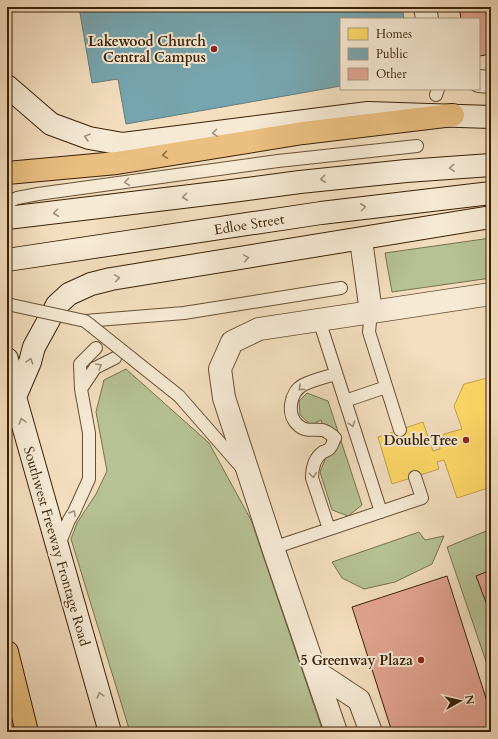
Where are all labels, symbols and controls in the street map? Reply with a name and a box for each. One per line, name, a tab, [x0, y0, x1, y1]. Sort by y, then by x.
legend	[340, 18, 480, 90]
text: Homes	[376, 26, 412, 42]
place label: Lakewood Church Central Campus	[88, 32, 206, 67]
marker: Lakewood Church Central Campus	[209, 44, 219, 54]
text: Public	[376, 46, 409, 62]
text: Other	[376, 66, 407, 82]
one-way arrow	[212, 128, 218, 137]
one-way arrow	[84, 133, 91, 142]
one-way arrow	[162, 151, 168, 159]
one-way arrow	[449, 164, 455, 173]
one-way arrow	[320, 175, 326, 184]
one-way arrow	[124, 177, 130, 186]
one-way arrow	[182, 192, 188, 201]
one-way arrow	[360, 203, 366, 212]
one-way arrow	[53, 208, 59, 217]
street label: Edloe Street	[213, 209, 286, 239]
one-way arrow	[243, 254, 249, 263]
one-way arrow	[114, 274, 120, 283]
one-way arrow	[25, 358, 34, 365]
one-way arrow	[95, 364, 102, 371]
one-way arrow	[298, 384, 306, 391]
one-way arrow	[18, 418, 27, 425]
one-way arrow	[348, 420, 356, 427]
place label: DoubleTree	[383, 431, 458, 450]
marker: DoubleTree	[461, 435, 471, 445]
street label: Southwest Freeway Frontage Road	[19, 444, 94, 649]
one-way arrow	[309, 472, 318, 478]
one-way arrow	[69, 510, 76, 517]
place label: 5 Greenway Plaza	[301, 651, 413, 670]
marker: 5 Greenway Plaza	[416, 655, 426, 665]
north arrow	[440, 681, 480, 721]
one-way arrow	[96, 691, 105, 698]
text: N	[461, 694, 478, 706]

